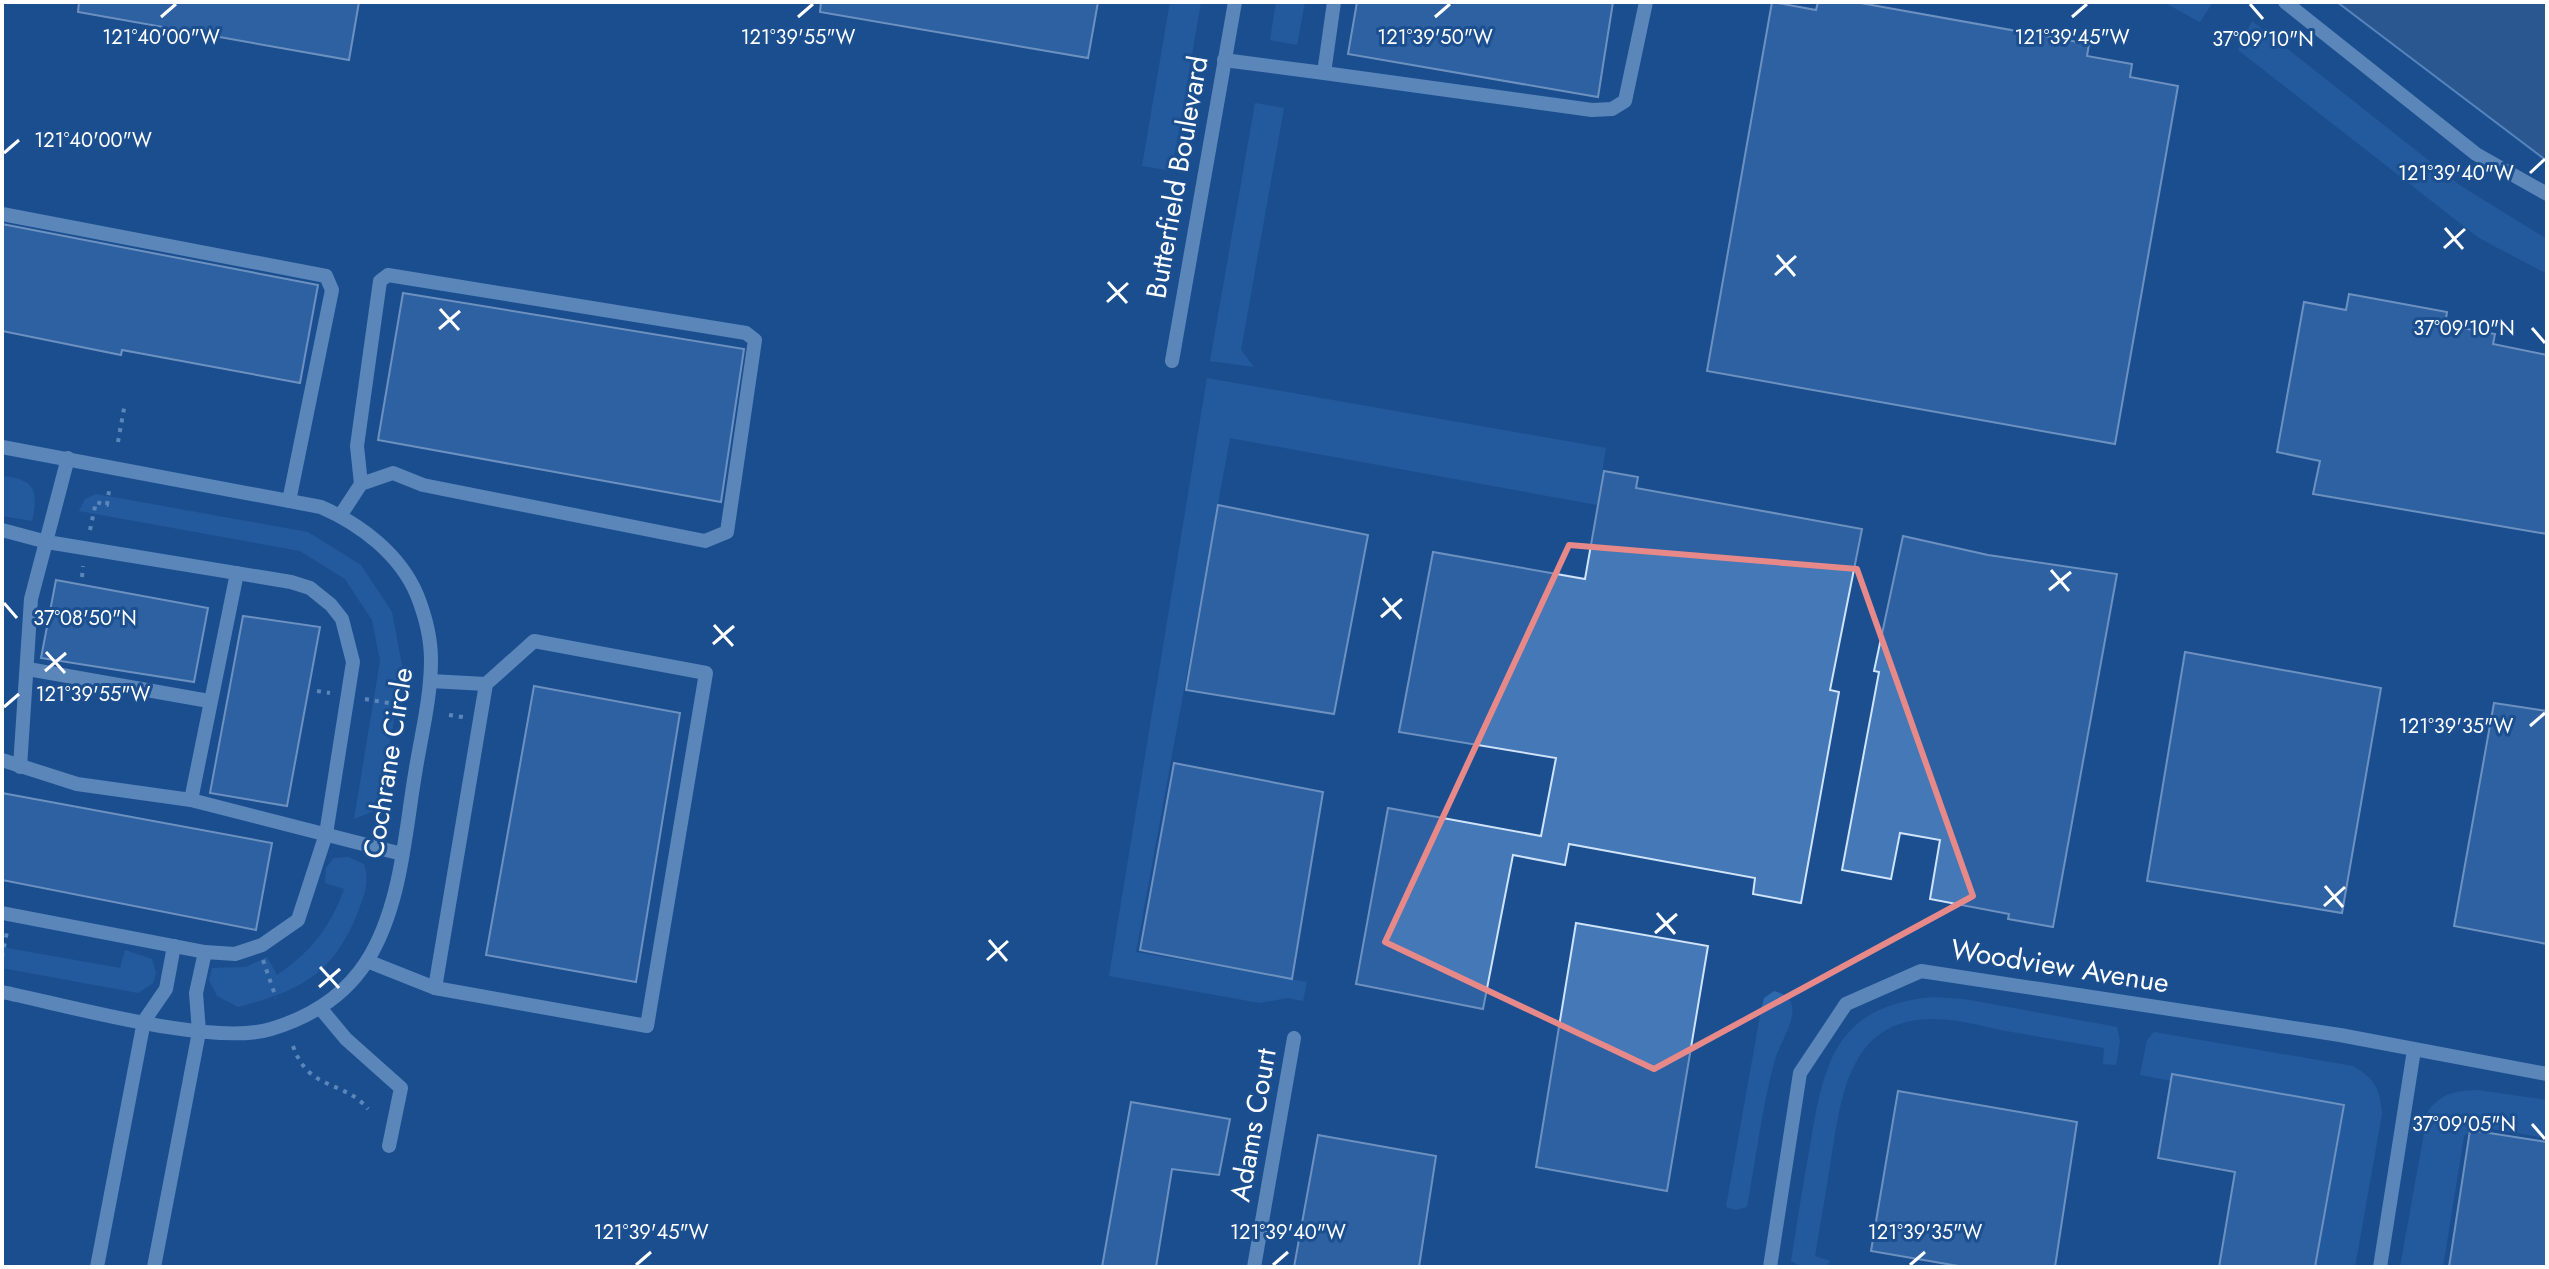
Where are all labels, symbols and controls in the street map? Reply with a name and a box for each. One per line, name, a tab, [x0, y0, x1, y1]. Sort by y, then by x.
text: 121°40'00"W	[102, 23, 220, 52]
text: 121°39'55"W	[741, 23, 856, 52]
text: 121°39'50"W	[1377, 23, 1493, 52]
text: 121°39'45"W	[2014, 23, 2130, 52]
text: 37°09'10"N	[2212, 25, 2314, 54]
street label: Butterfield Boulevard	[1135, 52, 1219, 302]
text: 121°40'00"W	[34, 126, 152, 155]
text: 121°39'40"W	[2398, 159, 2514, 188]
text: 37°09'10"N	[2413, 314, 2515, 343]
text: 37°08'50"N	[33, 604, 137, 633]
street label: Cochrane Circle	[353, 664, 423, 862]
text: 121°39'55"W	[36, 680, 151, 709]
text: 121°39'35"W	[2399, 712, 2513, 741]
street label: Woodview Avenue	[1948, 929, 2172, 1003]
street label: Adams Court	[1219, 1045, 1287, 1205]
text: 37°09'05"N	[2412, 1110, 2516, 1139]
text: 121°39'45"W	[593, 1218, 709, 1247]
text: 121°39'40"W	[1230, 1218, 1346, 1247]
text: 121°39'35"W	[1868, 1218, 1982, 1247]

